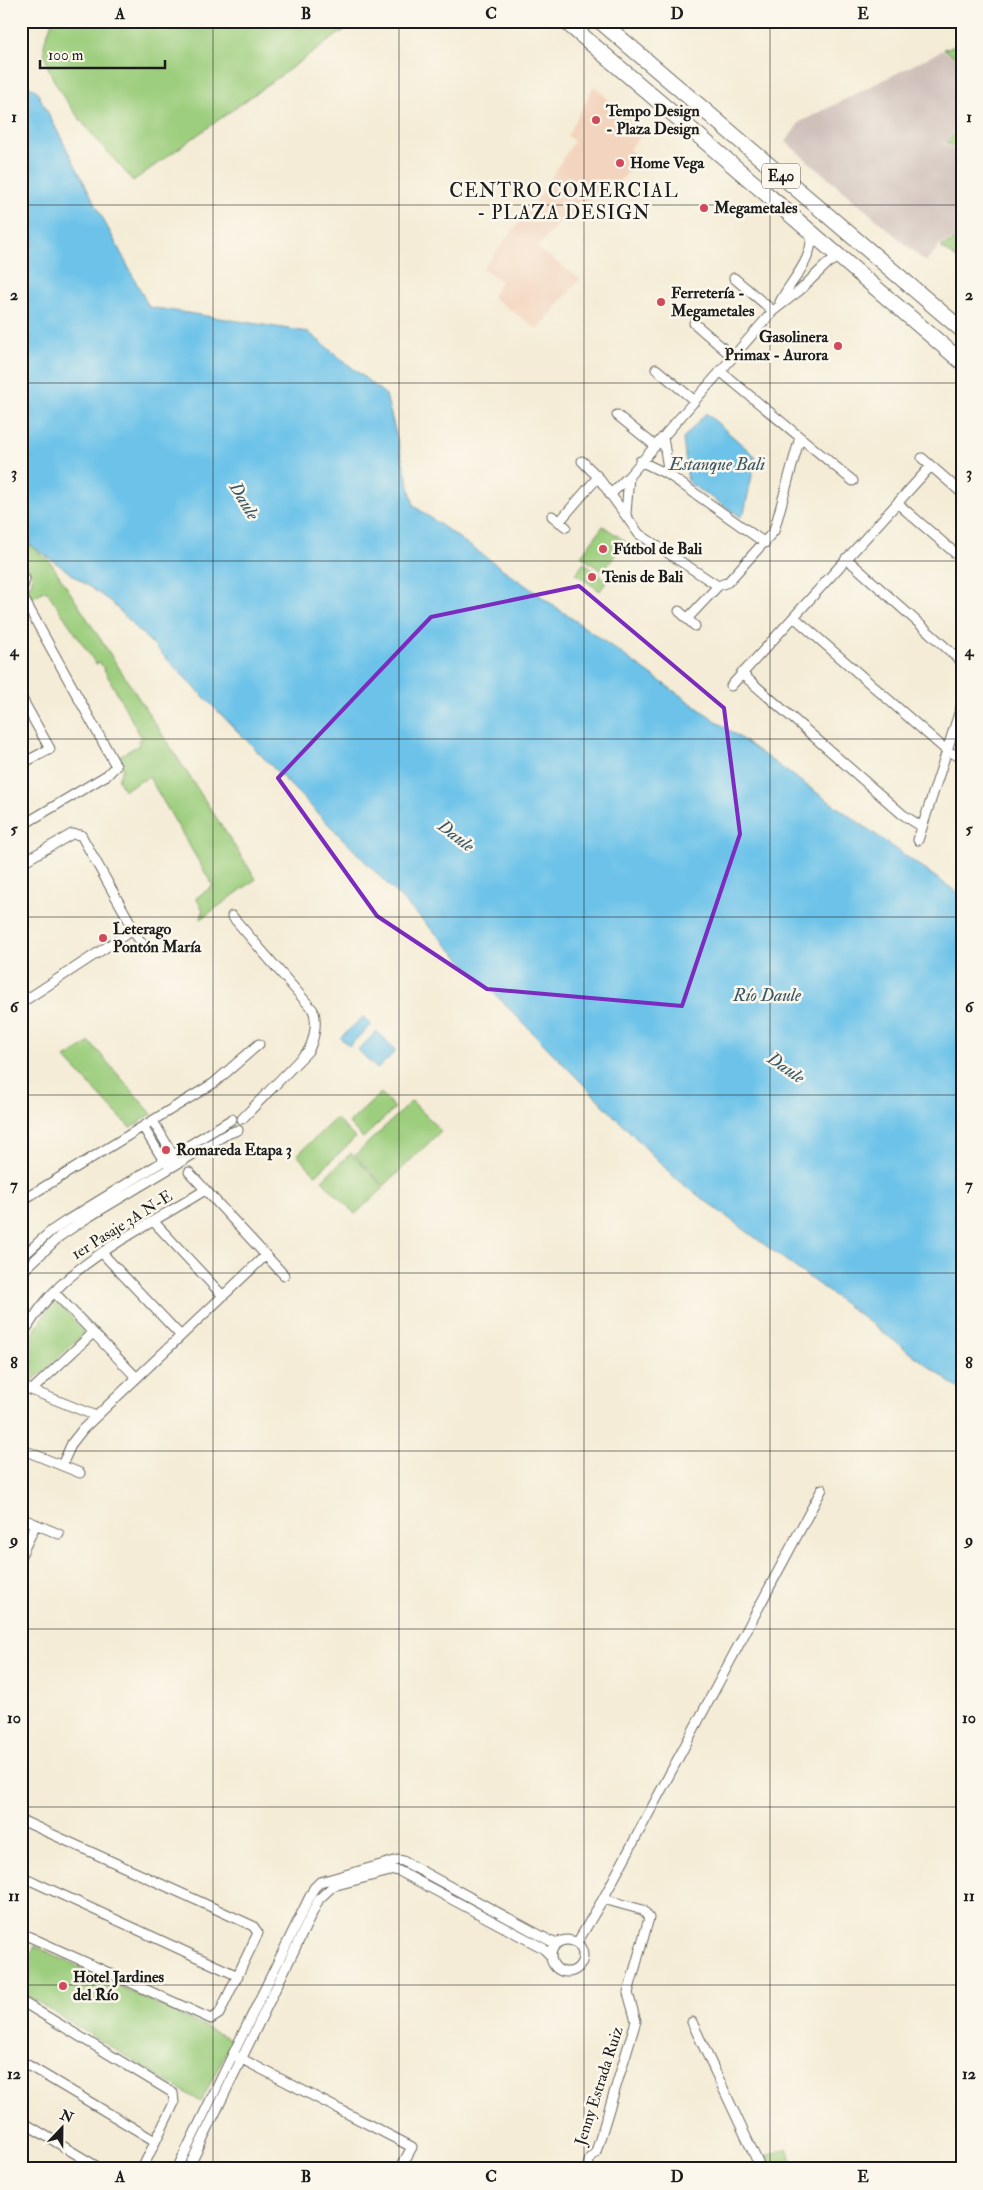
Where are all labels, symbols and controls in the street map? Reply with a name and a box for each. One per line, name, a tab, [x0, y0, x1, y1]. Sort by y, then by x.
text: A	[114, 4, 126, 24]
text: B	[301, 4, 311, 24]
text: C	[485, 4, 497, 24]
text: D	[670, 4, 684, 24]
text: E	[857, 4, 869, 24]
scale bar	[40, 38, 165, 70]
text: 100 m	[48, 46, 84, 65]
place label: Tempo Design - Plaza Design	[605, 101, 700, 140]
text: 1	[11, 107, 17, 127]
text: 1	[966, 107, 972, 127]
marker: Tempo Design - Plaza Design	[590, 114, 602, 126]
place label: Home Vega	[630, 153, 705, 174]
marker: Home Vega	[614, 157, 626, 169]
road number: E40	[762, 164, 800, 188]
district label: CENTRO COMERCIAL - PLAZA DESIGN	[449, 179, 679, 225]
place label: Megametales	[713, 198, 798, 219]
marker: Megametales	[698, 202, 710, 214]
place label: Ferretería - Megametales	[670, 283, 755, 322]
text: 2	[10, 285, 18, 305]
text: 2	[965, 285, 973, 305]
marker: Ferretería - Megametales	[655, 296, 667, 308]
place label: Gasolinera Primax - Aurora	[724, 327, 828, 365]
marker: Gasolinera Primax - Aurora	[832, 340, 844, 352]
water label: Estanque Bali	[668, 453, 765, 476]
text: 3	[11, 463, 17, 483]
text: 3	[966, 463, 972, 483]
water label: Daule	[223, 477, 265, 525]
place label: Fútbol de Bali	[613, 539, 703, 559]
marker: Fútbol de Bali	[597, 543, 609, 555]
place label: Tenis de Bali	[601, 567, 684, 587]
marker: Tenis de Bali	[586, 571, 598, 583]
text: 4	[9, 641, 20, 661]
text: 4	[964, 641, 975, 661]
water label: Daule	[432, 814, 480, 858]
text: 5	[10, 819, 18, 839]
text: 5	[965, 819, 973, 839]
place label: Leterago Pontón María	[113, 919, 201, 957]
marker: Leterago Pontón María	[97, 932, 109, 944]
water label: Río Daule	[732, 984, 802, 1007]
text: 6	[10, 997, 20, 1017]
text: 6	[965, 997, 975, 1017]
water label: Daule	[762, 1046, 810, 1090]
place label: Romareda Etapa 3	[176, 1140, 292, 1161]
marker: Romareda Etapa 3	[160, 1144, 172, 1156]
text: 7	[10, 1175, 18, 1195]
text: 7	[965, 1175, 973, 1195]
street label: 1er Pasaje 3A N-E	[68, 1186, 176, 1264]
text: 8	[10, 1353, 18, 1373]
text: 8	[965, 1353, 973, 1373]
text: 9	[8, 1530, 18, 1550]
text: 9	[963, 1530, 973, 1550]
text: 10	[7, 1708, 21, 1728]
text: 10	[962, 1708, 976, 1728]
text: 11	[8, 1886, 20, 1906]
text: 11	[963, 1886, 975, 1906]
place label: Hotel Jardines del Río	[73, 1967, 165, 2005]
marker: Hotel Jardines del Río	[57, 1980, 69, 1992]
street label: Jenny Estrada Ruiz	[570, 2024, 629, 2149]
text: 12	[7, 2064, 21, 2084]
text: 12	[962, 2064, 976, 2084]
north arrow	[38, 2102, 88, 2152]
text: N	[57, 2106, 76, 2127]
text: A	[114, 2167, 126, 2187]
text: B	[301, 2167, 311, 2187]
text: C	[485, 2167, 497, 2187]
text: D	[670, 2167, 684, 2187]
text: E	[857, 2167, 869, 2187]

